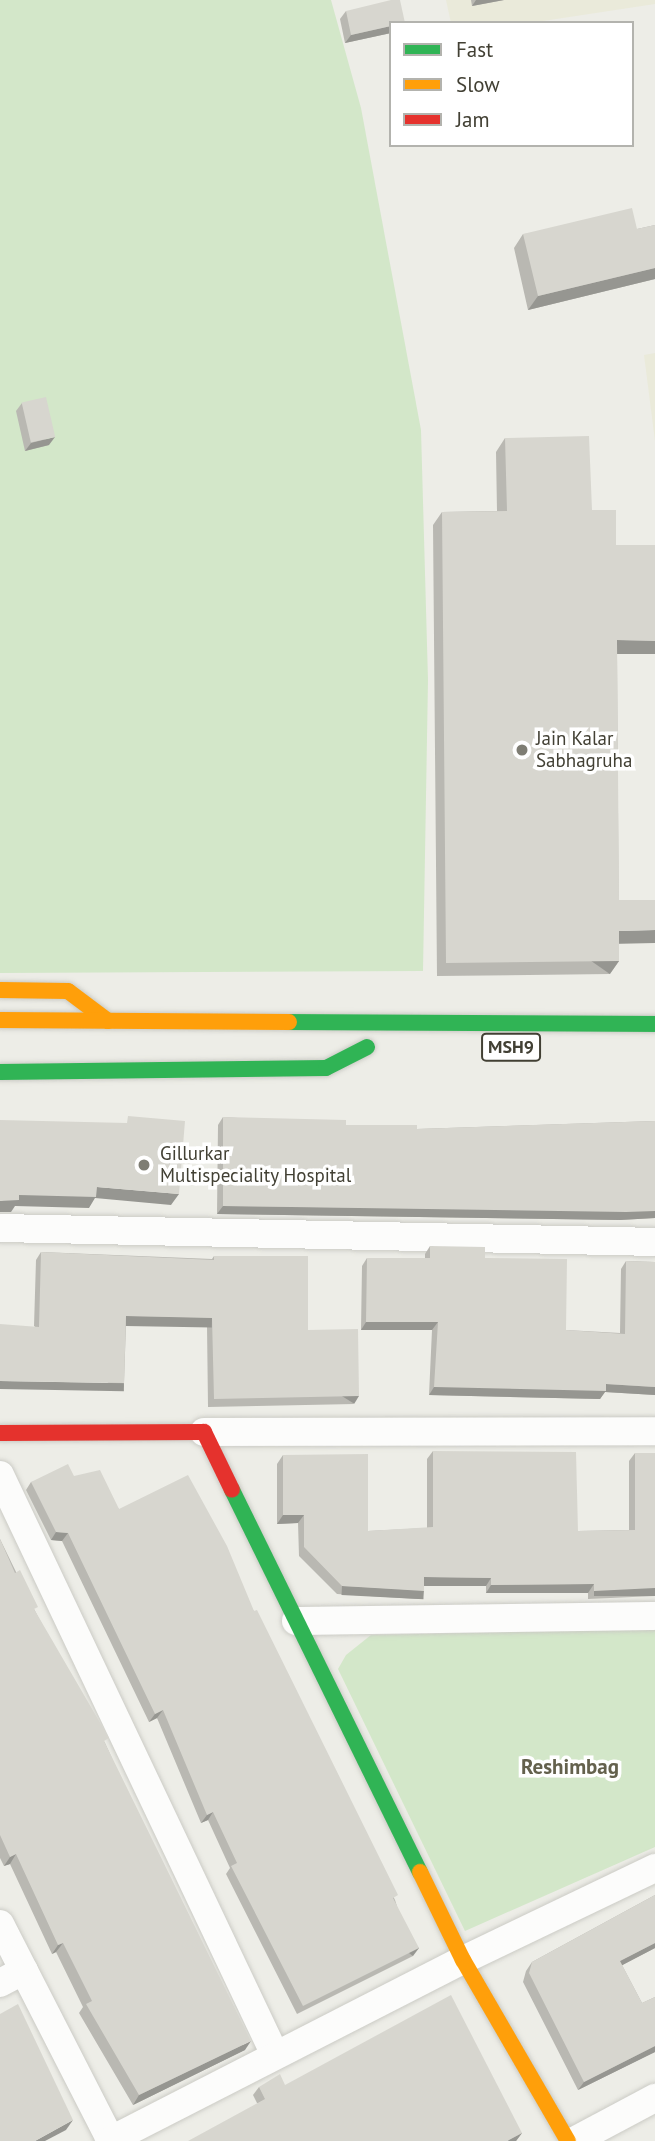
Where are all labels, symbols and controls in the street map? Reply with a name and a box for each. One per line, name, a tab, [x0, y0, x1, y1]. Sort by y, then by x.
legend	[389, 21, 634, 147]
text: Fast	[456, 36, 493, 63]
text: Slow	[456, 71, 500, 98]
text: Jam	[456, 106, 490, 133]
place label: Jain Kalar Sabhagruha	[536, 728, 632, 772]
marker: Jain Kalar Sabhagruha	[514, 742, 530, 758]
road number: MSH9	[480, 1032, 542, 1062]
place label: Gillurkar Multispeciality Hospital	[160, 1143, 352, 1187]
marker: Gillurkar Multispeciality Hospital	[134, 1155, 154, 1175]
district label: Reshimbag	[521, 1754, 619, 1780]

